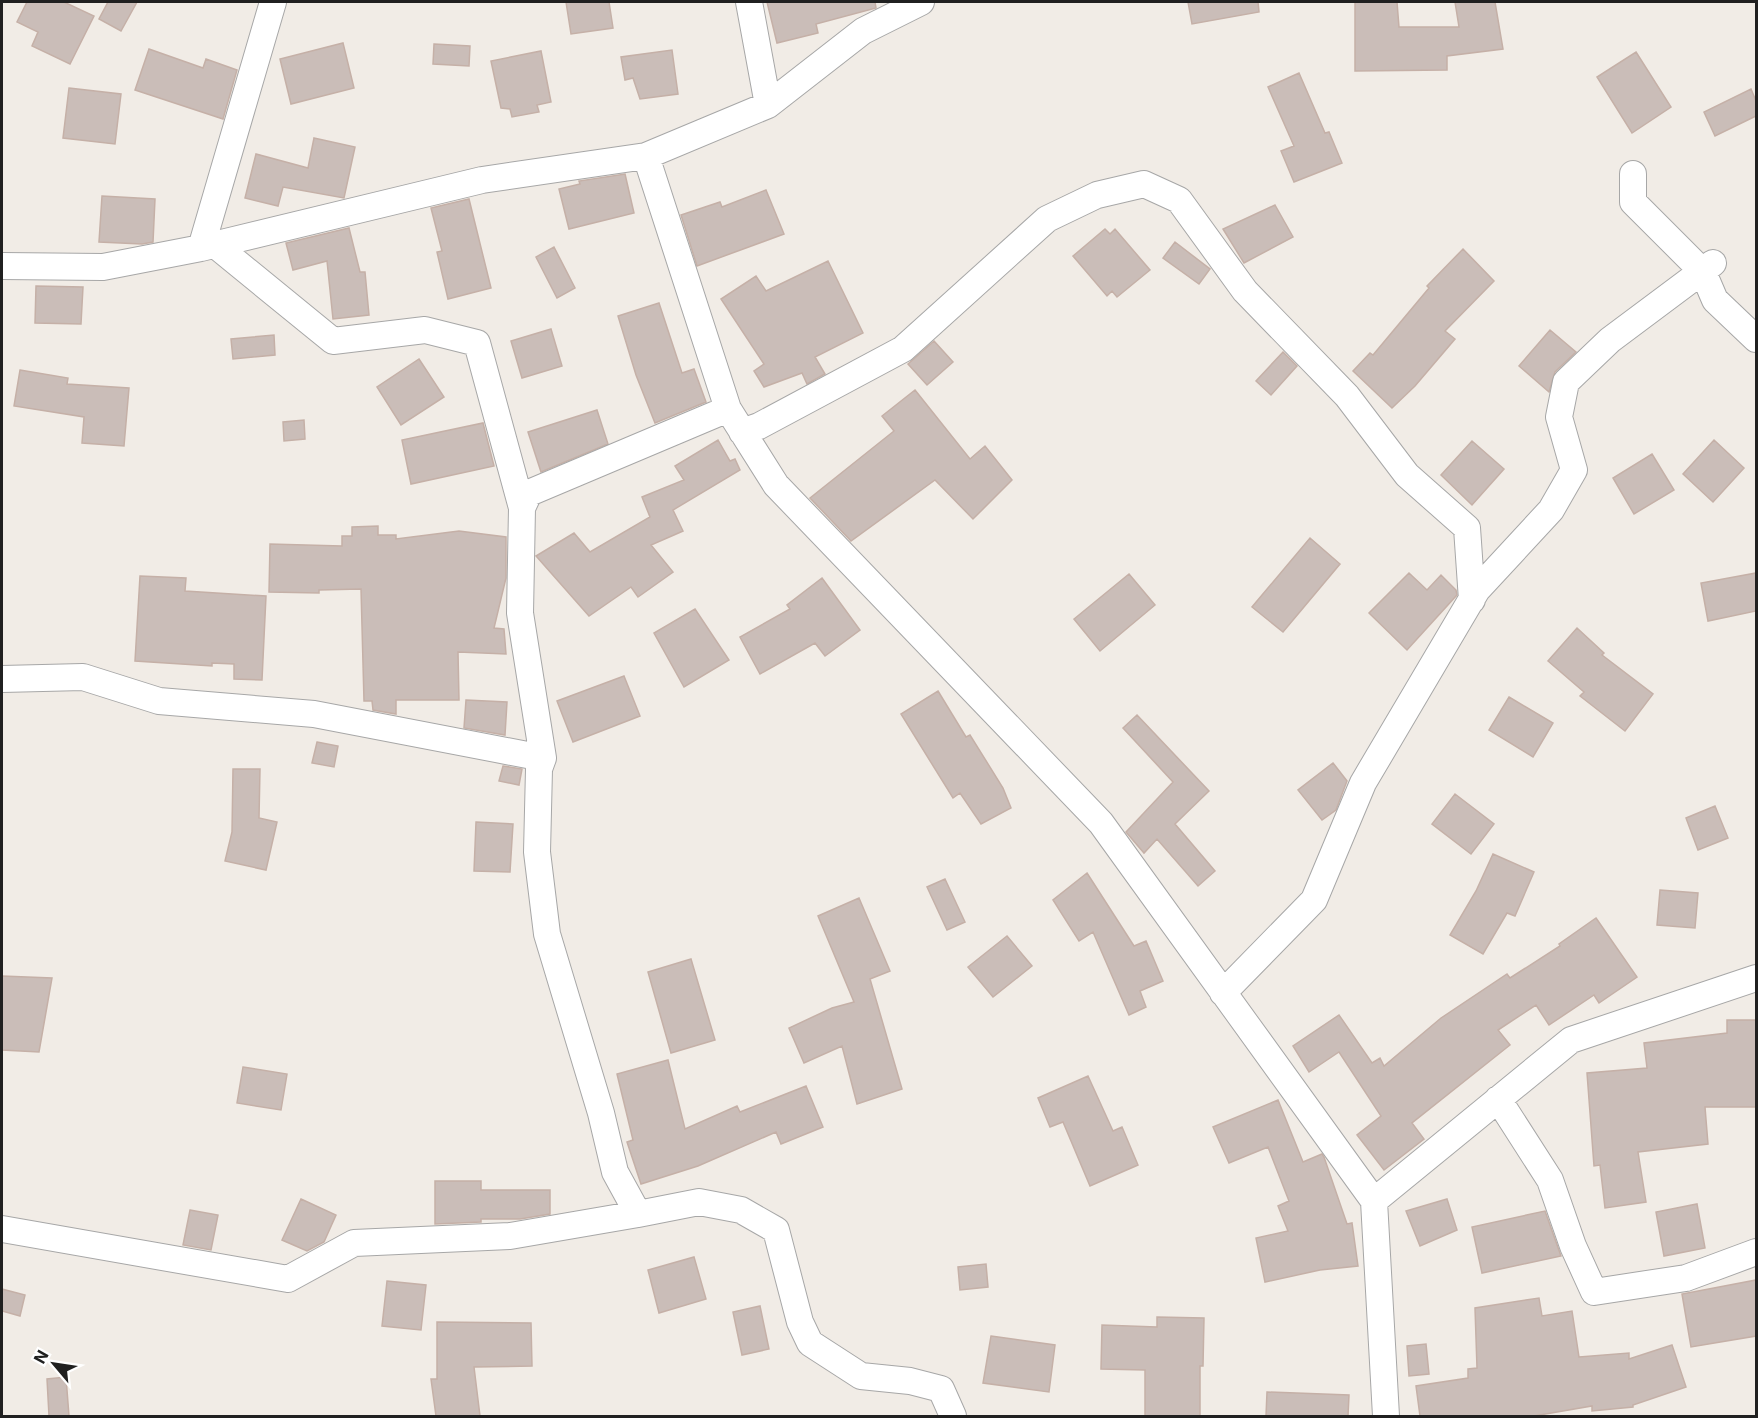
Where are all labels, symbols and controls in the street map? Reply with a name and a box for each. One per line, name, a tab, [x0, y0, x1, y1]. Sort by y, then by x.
north arrow	[24, 1334, 84, 1394]
text: N	[29, 1347, 53, 1367]

